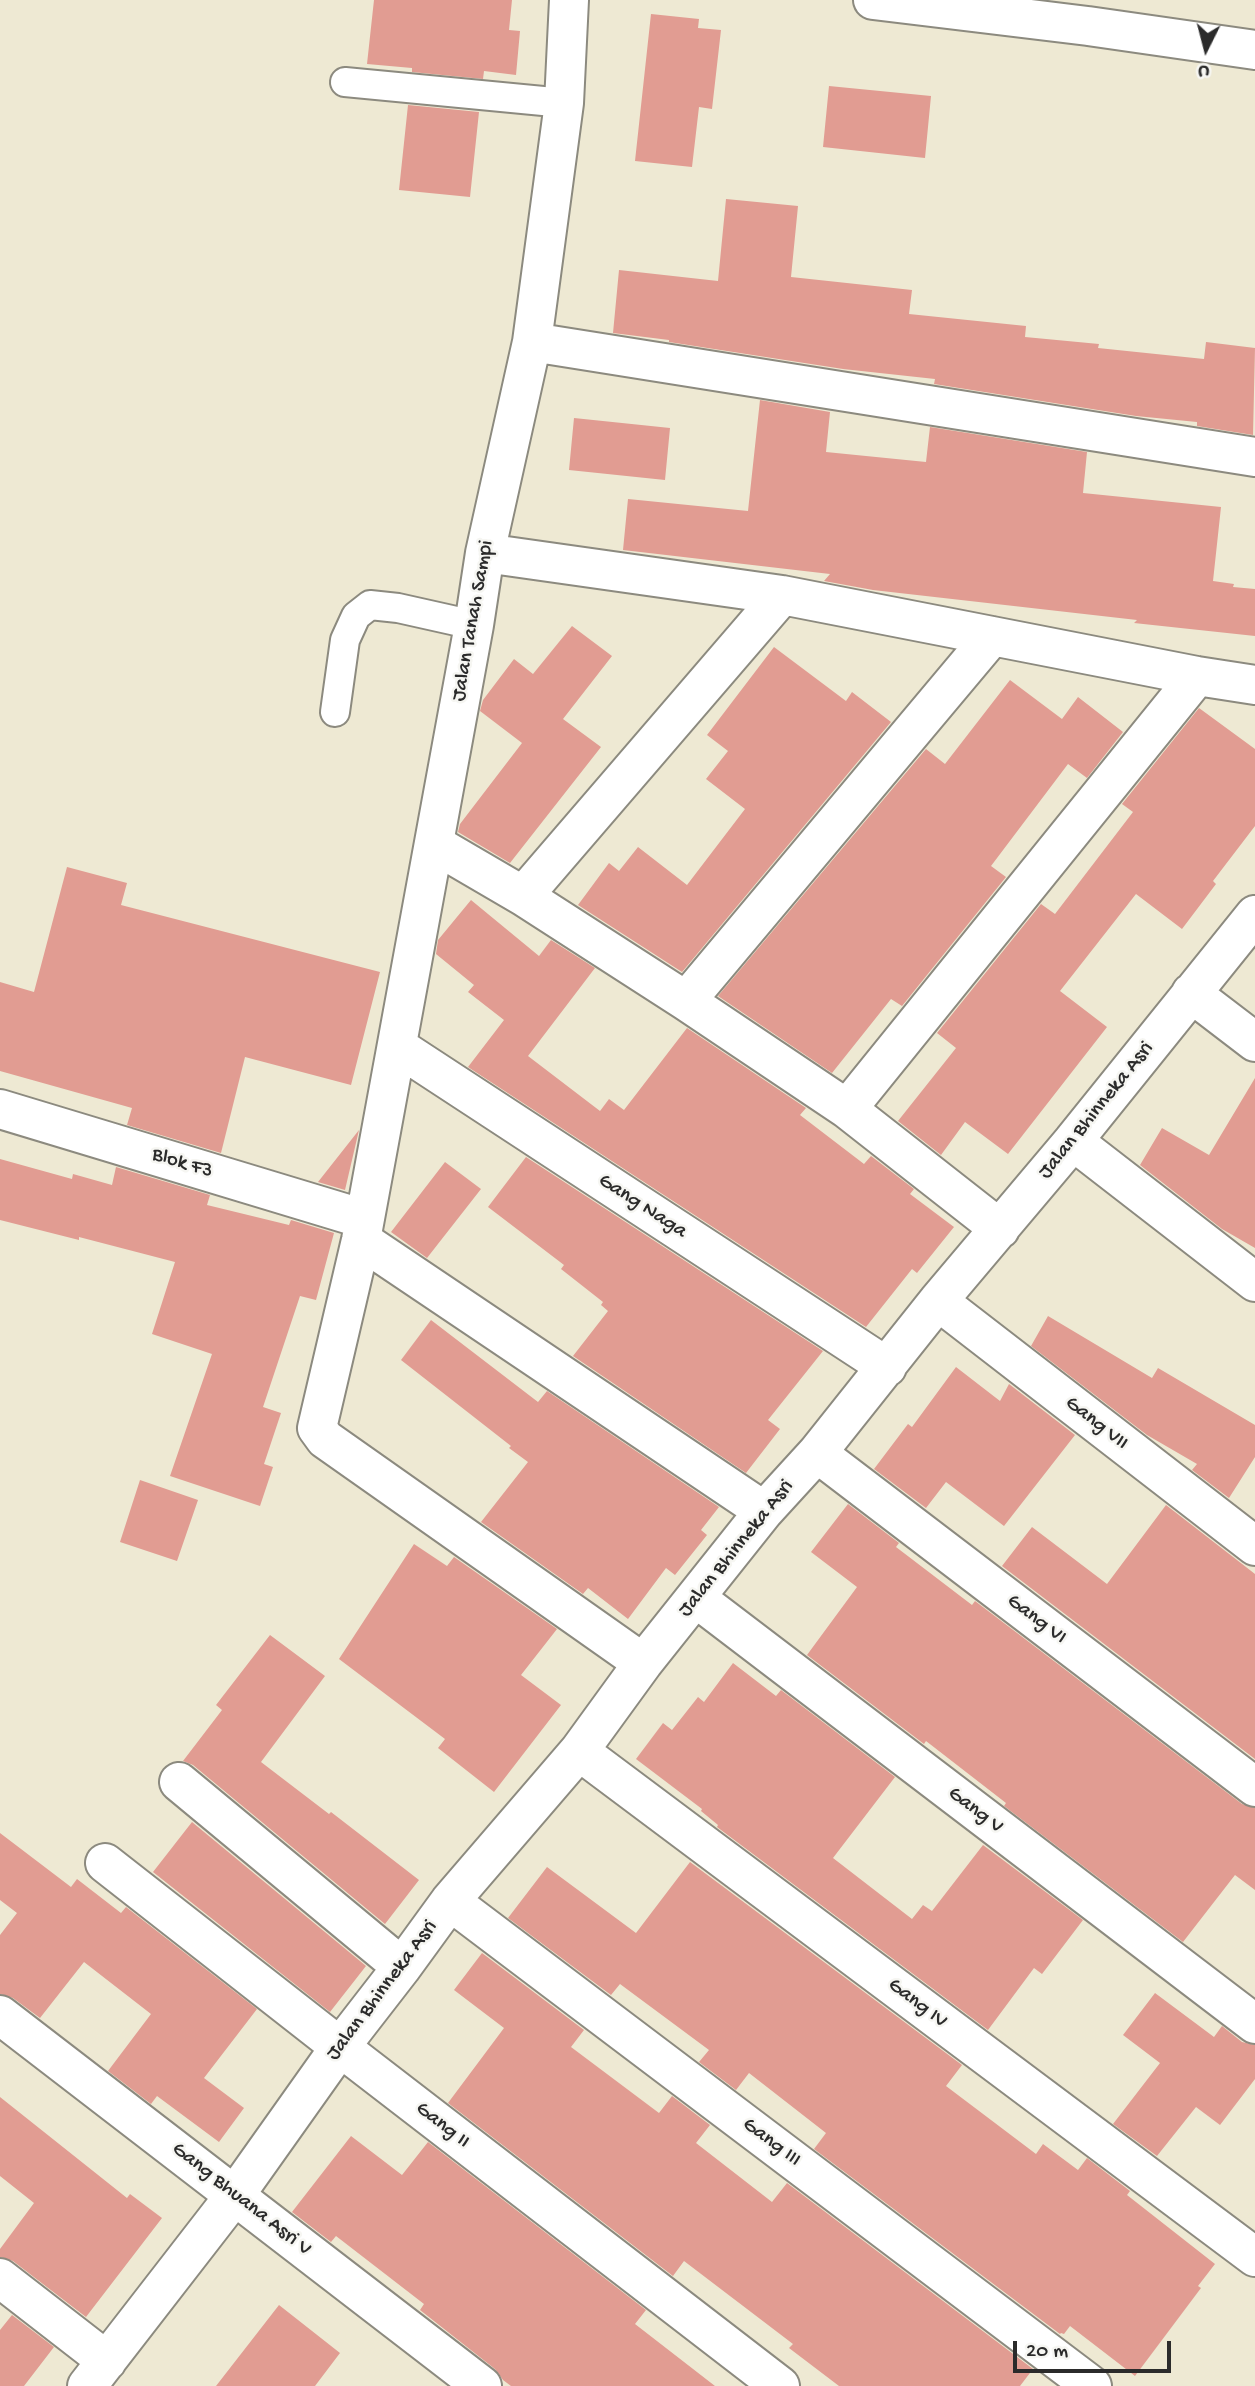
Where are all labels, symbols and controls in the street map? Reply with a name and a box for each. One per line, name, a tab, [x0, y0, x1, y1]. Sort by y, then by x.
north arrow	[1171, 14, 1241, 84]
text: U	[1197, 58, 1210, 82]
street label: Jalan Tanah Sampi	[447, 539, 501, 703]
street label: Jalan Bhinneka Asri	[1034, 1037, 1160, 1185]
street label: Blok F3	[149, 1143, 215, 1185]
street label: Gang Naga	[593, 1169, 691, 1245]
street label: Gang VII	[1059, 1391, 1133, 1457]
street label: Jalan Bhinneka Asri	[674, 1475, 800, 1623]
street label: Gang VI	[1001, 1589, 1071, 1651]
street label: Gang V	[942, 1782, 1008, 1840]
street label: Jalan Bhinneka Asri	[322, 1916, 444, 2066]
street label: Gang IV	[882, 1973, 952, 2035]
street label: Gang II	[410, 2097, 474, 2155]
street label: Gang III	[737, 2113, 805, 2173]
street label: Gang Bhuana Asri V	[166, 2138, 316, 2262]
scale bar	[1017, 2326, 1174, 2370]
text: 20 m	[1026, 2340, 1068, 2365]

